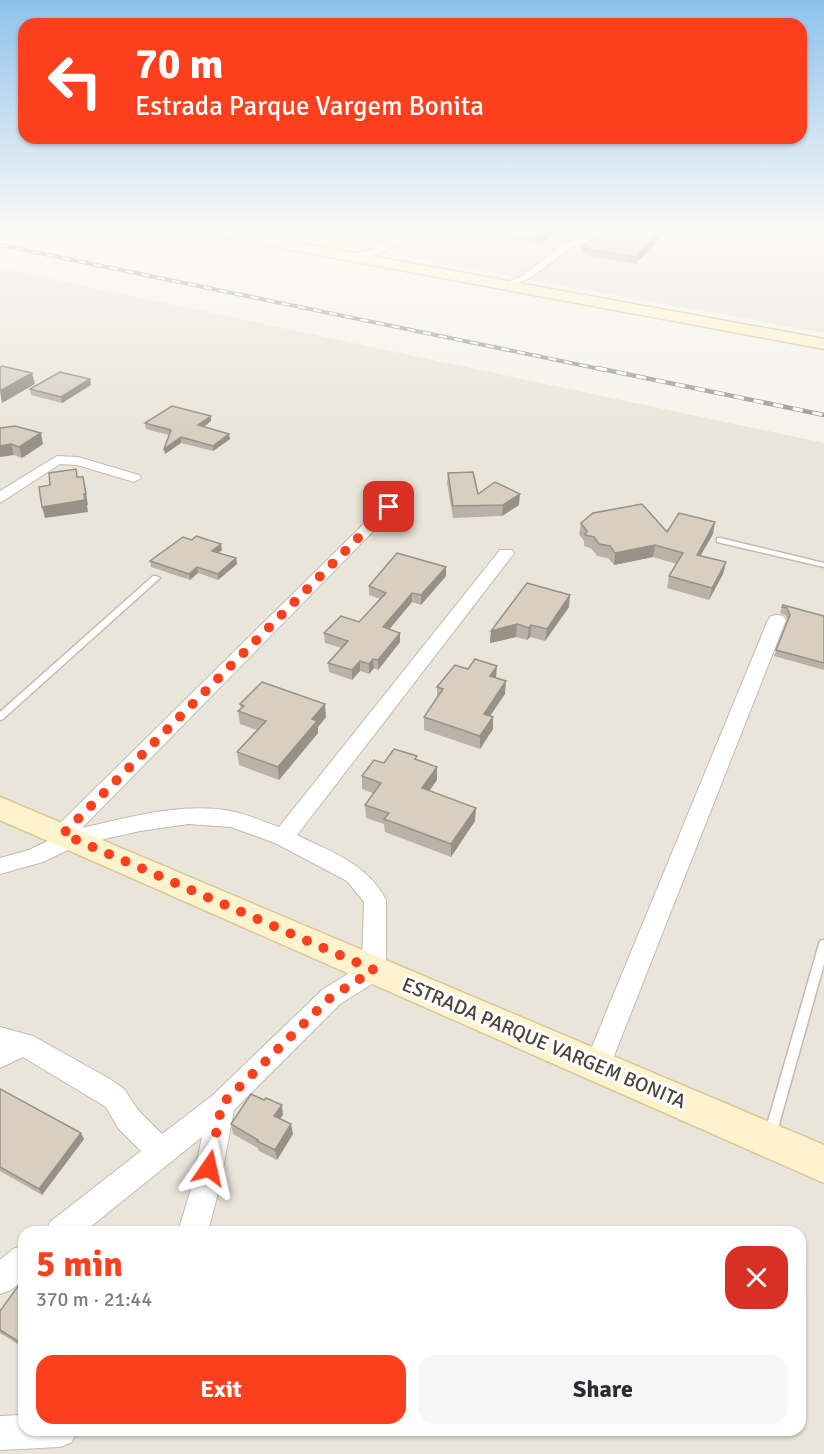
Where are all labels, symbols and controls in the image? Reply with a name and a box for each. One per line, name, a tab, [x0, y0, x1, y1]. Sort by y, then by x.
text: 70 m	[135, 39, 224, 90]
icon: left	[36, 42, 114, 120]
text: Estrada Parque Vargem Bonita	[135, 90, 484, 123]
pin	[363, 481, 414, 532]
icon: arrive	[372, 490, 405, 523]
street label: ESTRADA PARQUE VARGEM BONITA	[398, 972, 690, 1114]
position arrow	[177, 1136, 241, 1200]
text: 5 min	[36, 1242, 123, 1287]
button: close	[725, 1246, 788, 1309]
text: 370 m · 21:44	[36, 1287, 152, 1312]
button: Exit	[36, 1355, 406, 1424]
button: Share	[418, 1355, 788, 1424]

